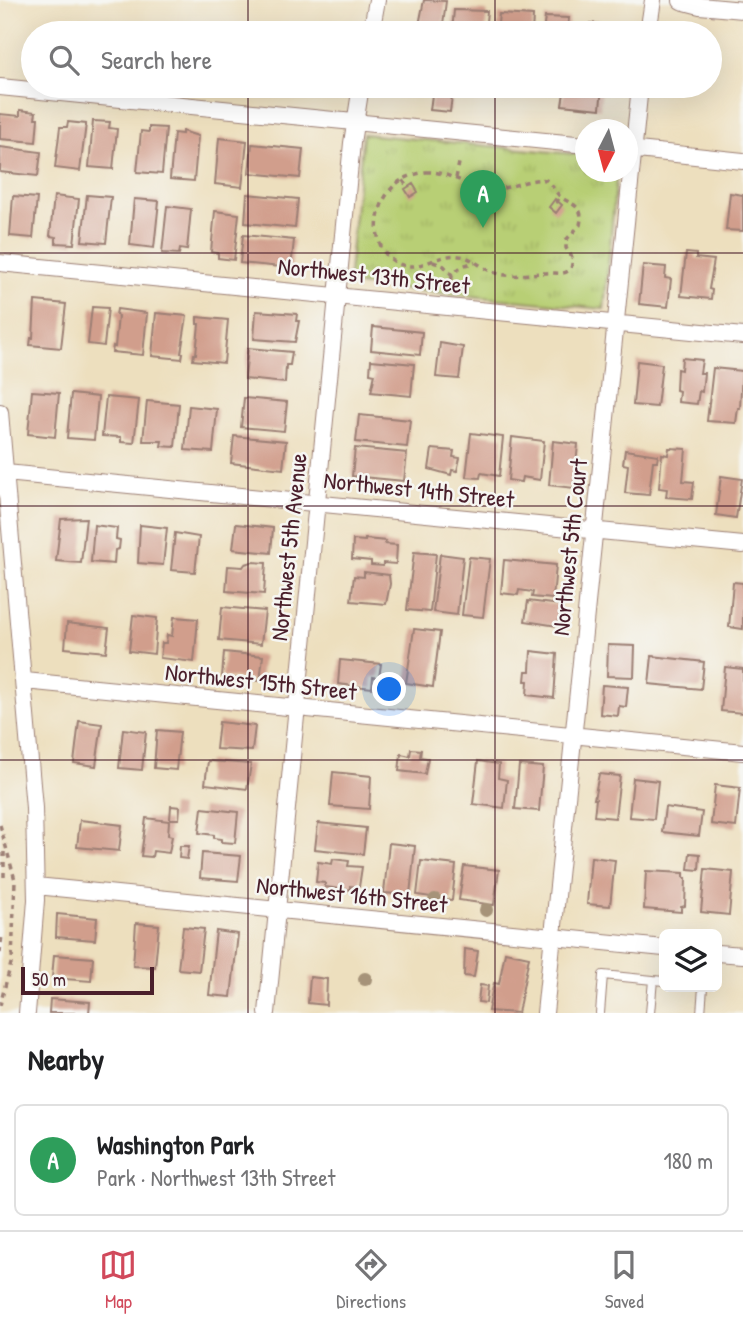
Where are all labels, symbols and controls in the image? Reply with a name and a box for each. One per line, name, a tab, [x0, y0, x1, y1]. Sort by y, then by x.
search box	[21, 21, 722, 98]
icon: search	[45, 41, 83, 79]
text: Search here	[101, 42, 212, 77]
north arrow	[575, 119, 638, 182]
pin: A	[460, 170, 506, 228]
street label: Northwest 13th Street	[277, 249, 472, 301]
street label: Northwest 5th Avenue	[262, 451, 314, 642]
street label: Northwest 5th Court	[544, 456, 594, 637]
street label: Northwest 14th Street	[322, 463, 517, 515]
street label: Northwest 15th Street	[164, 655, 359, 707]
your location	[372, 672, 406, 706]
street label: Northwest 16th Street	[255, 868, 450, 920]
map controls	[659, 929, 722, 992]
button: layers	[659, 929, 722, 992]
scale bar	[21, 964, 154, 996]
text: 50 m	[32, 966, 66, 992]
text: Nearby	[28, 1039, 104, 1079]
text: Washington Park	[97, 1127, 254, 1162]
text: A	[47, 1145, 59, 1176]
text: 180 m	[663, 1145, 713, 1176]
text: Park · Northwest 13th Street	[97, 1162, 336, 1193]
tab: Map	[99, 1246, 137, 1314]
tab: Directions	[336, 1246, 406, 1314]
tab: Saved	[605, 1246, 644, 1314]

